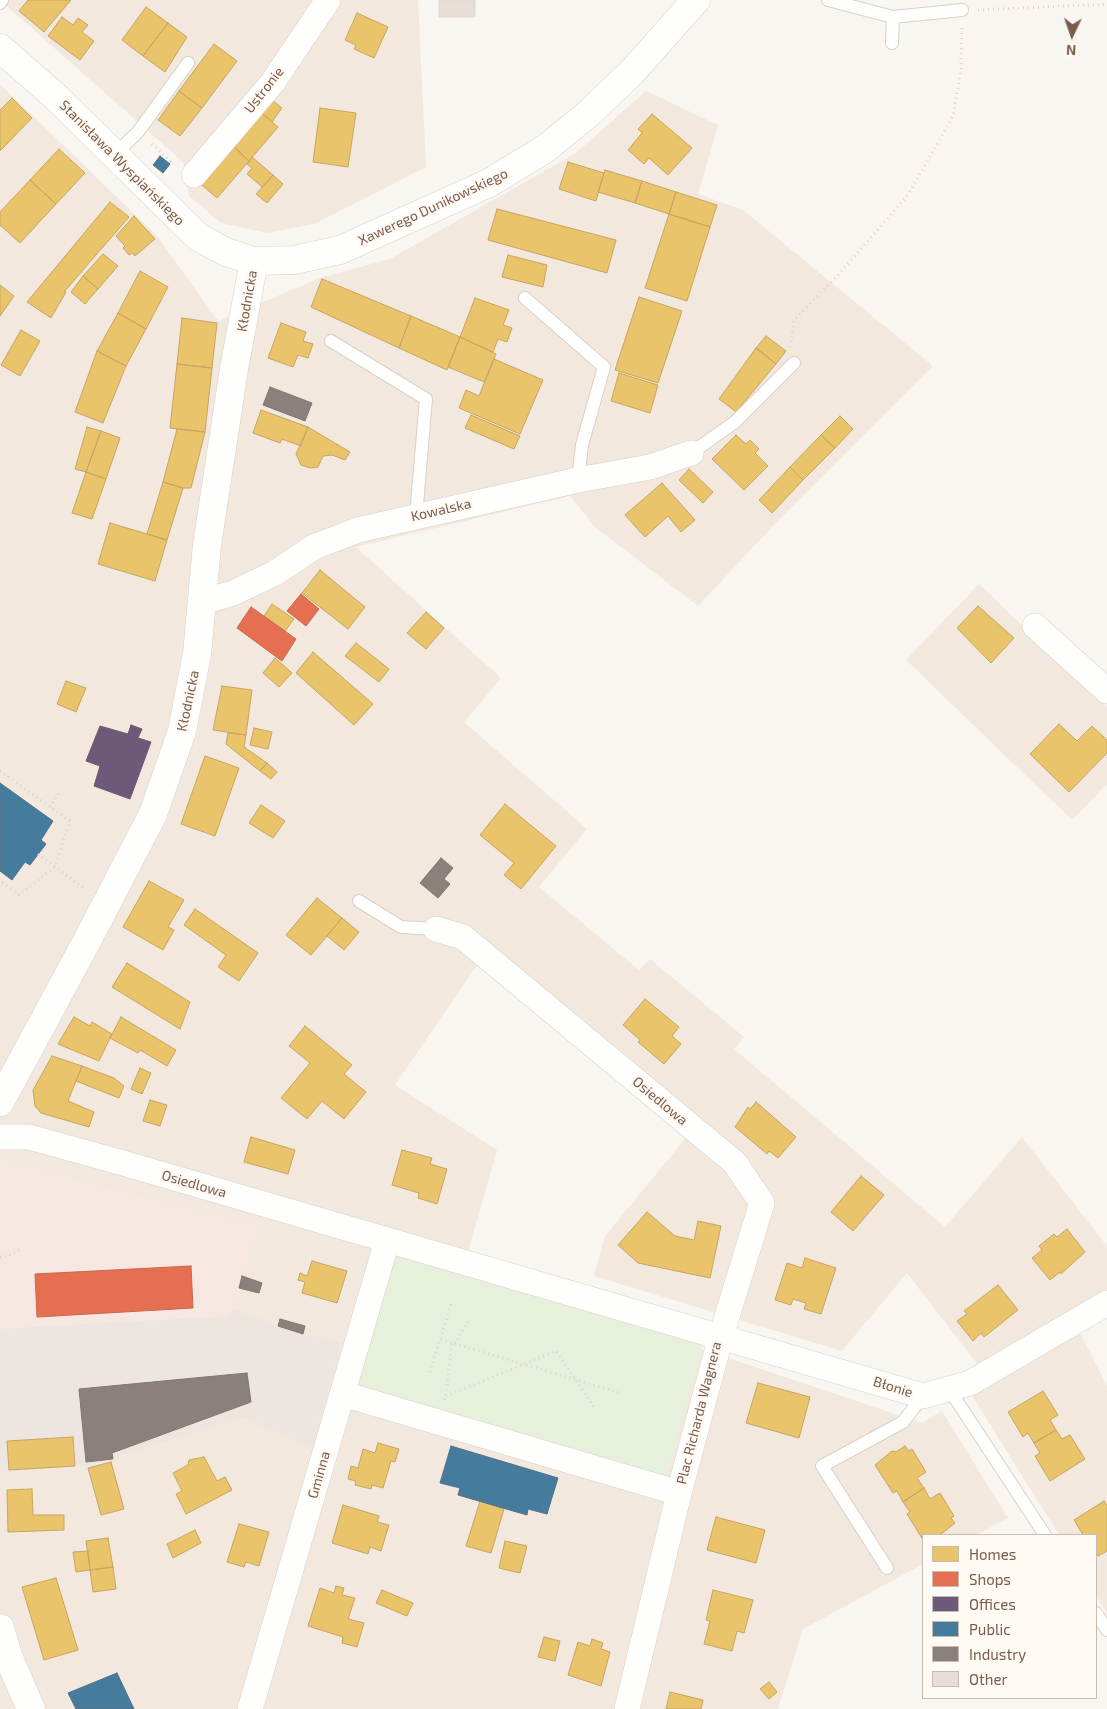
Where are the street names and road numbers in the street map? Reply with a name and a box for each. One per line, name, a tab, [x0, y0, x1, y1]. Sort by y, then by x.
street label: Ustronie	[241, 63, 287, 117]
street label: Stanisława Wyspiańskiego	[56, 97, 188, 229]
street label: Xawerego Dunikowskiego	[355, 165, 511, 249]
street label: Kłodnicka	[233, 269, 261, 333]
street label: Kowalska	[409, 495, 473, 525]
street label: Kłodnicka	[173, 669, 203, 733]
street label: Osiedlowa	[629, 1073, 691, 1129]
street label: Osiedlowa	[160, 1167, 228, 1201]
street label: Plac Richarda Wagnera	[673, 1340, 725, 1486]
street label: Błonie	[871, 1373, 915, 1401]
street label: Gminna	[304, 1449, 334, 1501]

